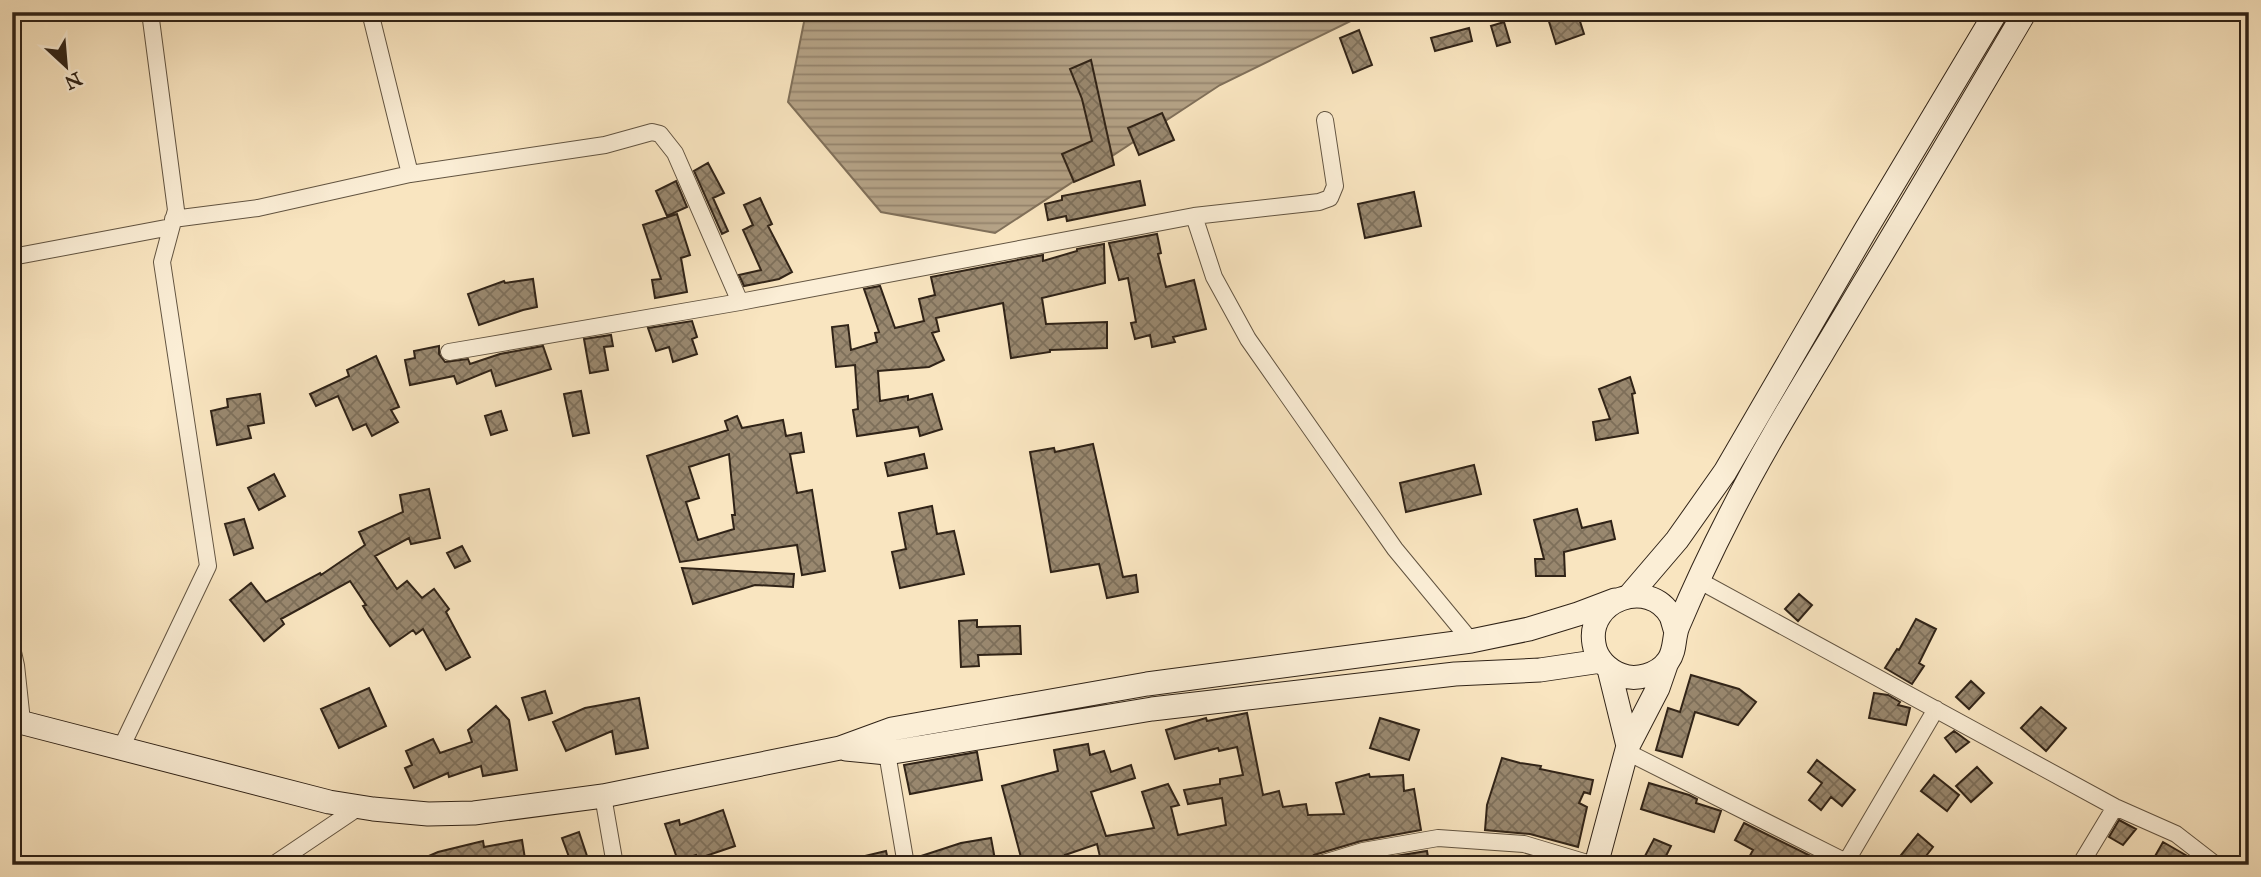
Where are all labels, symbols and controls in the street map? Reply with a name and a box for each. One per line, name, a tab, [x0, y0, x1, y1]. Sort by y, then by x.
north arrow	[32, 32, 102, 102]
text: N	[61, 67, 86, 95]

